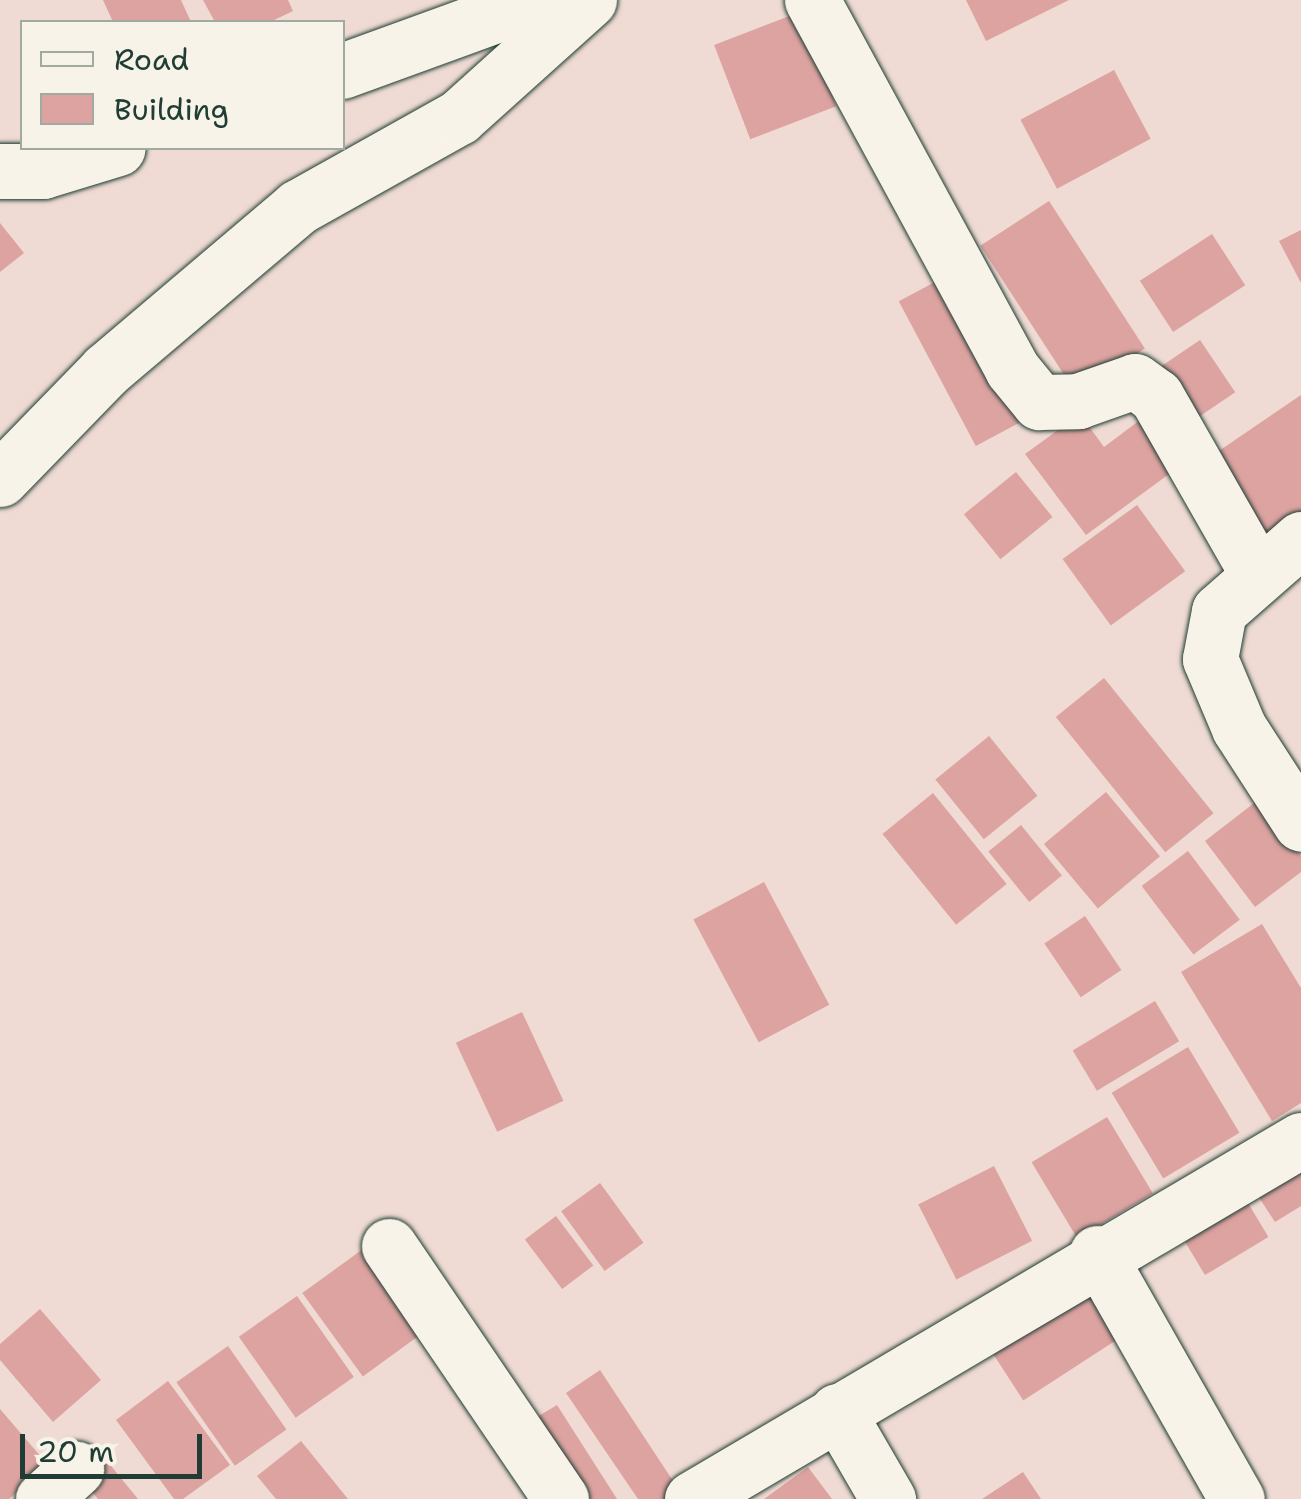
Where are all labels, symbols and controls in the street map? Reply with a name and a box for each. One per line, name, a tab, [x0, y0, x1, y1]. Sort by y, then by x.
legend	[20, 20, 345, 150]
text: Road	[114, 39, 189, 80]
text: Building	[114, 89, 229, 130]
scale bar	[25, 1414, 208, 1476]
text: 20 m	[37, 1431, 114, 1472]

